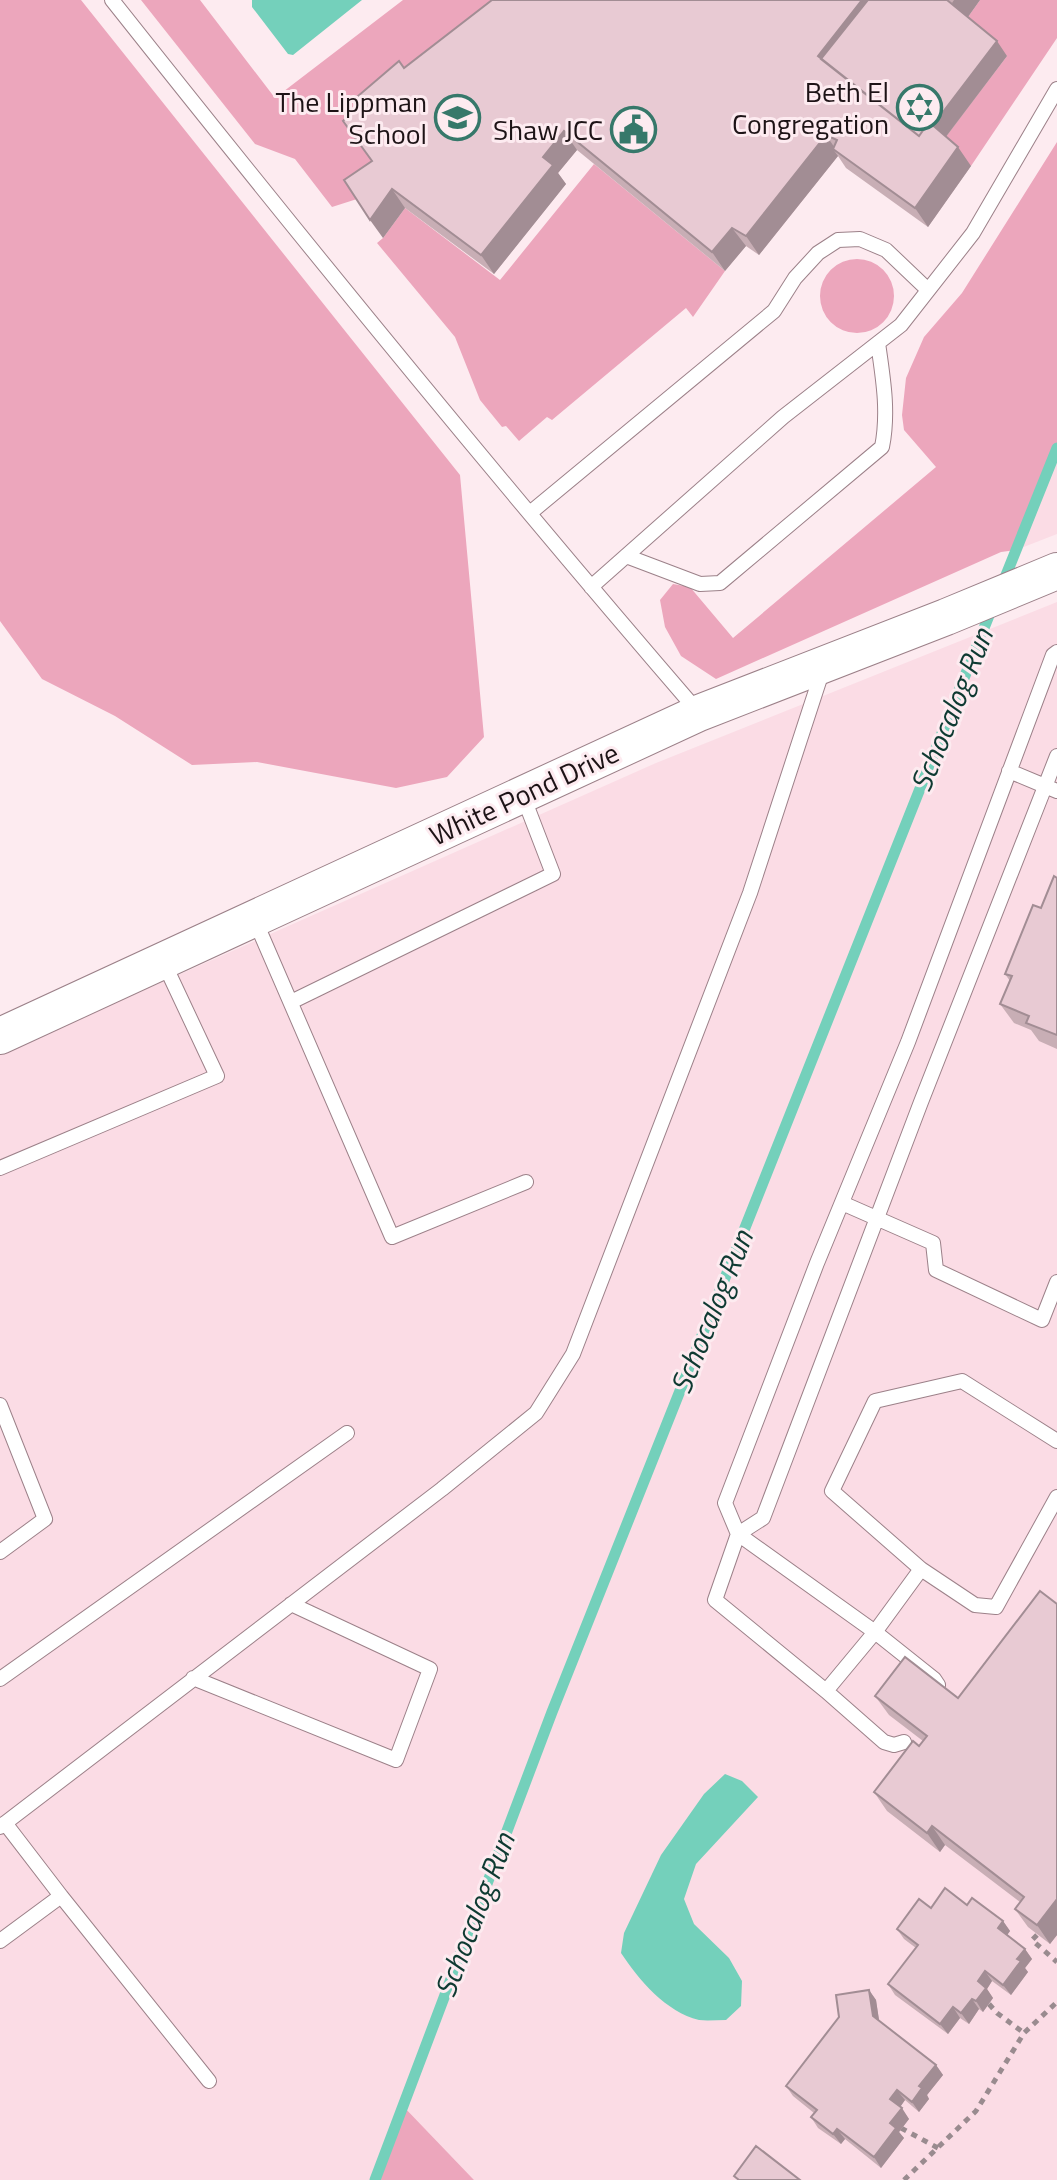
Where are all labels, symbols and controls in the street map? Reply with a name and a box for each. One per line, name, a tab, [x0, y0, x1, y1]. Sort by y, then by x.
place label: Beth El Congregation	[732, 70, 889, 145]
place label: The Lippman School	[275, 80, 427, 155]
synagogue icon: Beth El Congregation	[896, 84, 944, 132]
school or university icon: The Lippman School	[434, 94, 482, 142]
public building icon: Shaw JCC	[610, 106, 658, 154]
place label: Shaw JCC	[493, 108, 603, 151]
water label: Schocalog Run	[897, 620, 1005, 798]
street label: White Pond Drive	[422, 731, 626, 856]
water label: Schocalog Run	[657, 1222, 765, 1400]
water label: Schocalog Run	[422, 1825, 527, 2003]

